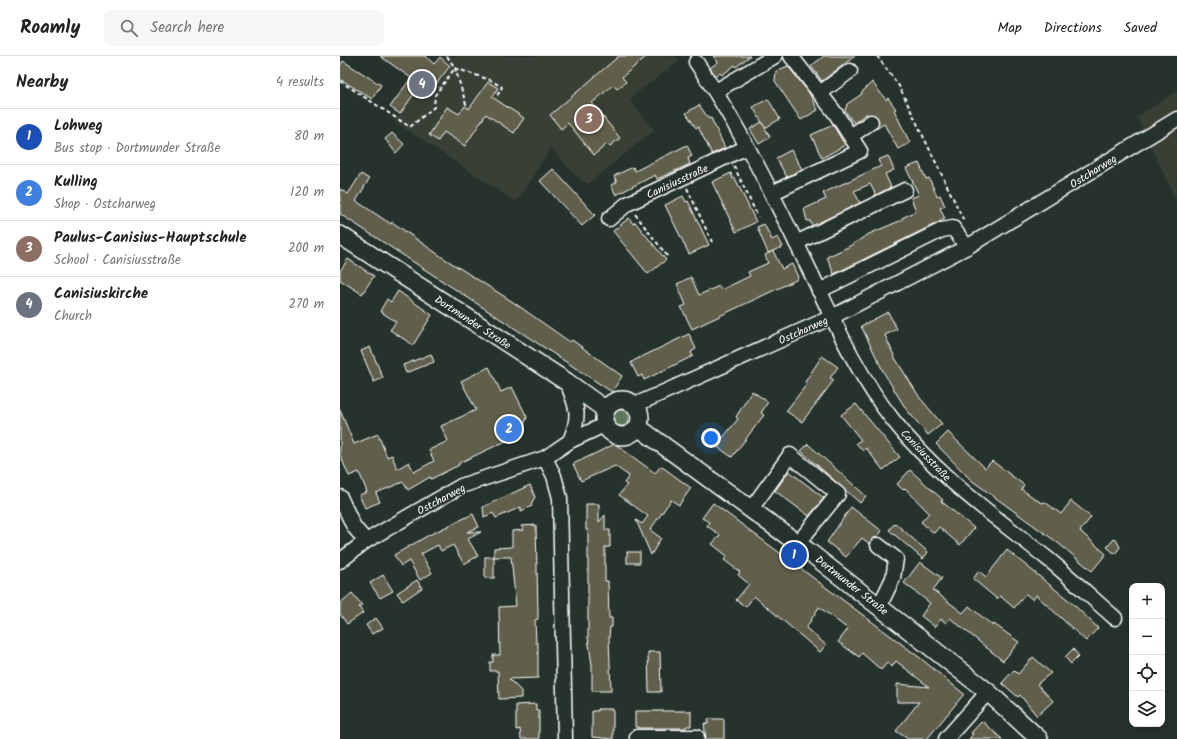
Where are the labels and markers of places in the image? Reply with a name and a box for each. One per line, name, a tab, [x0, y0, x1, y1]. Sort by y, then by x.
pin: 4	[409, 69, 435, 99]
pin: 3	[576, 104, 602, 134]
pin: 2	[496, 414, 522, 444]
pin: 1	[781, 540, 807, 570]

